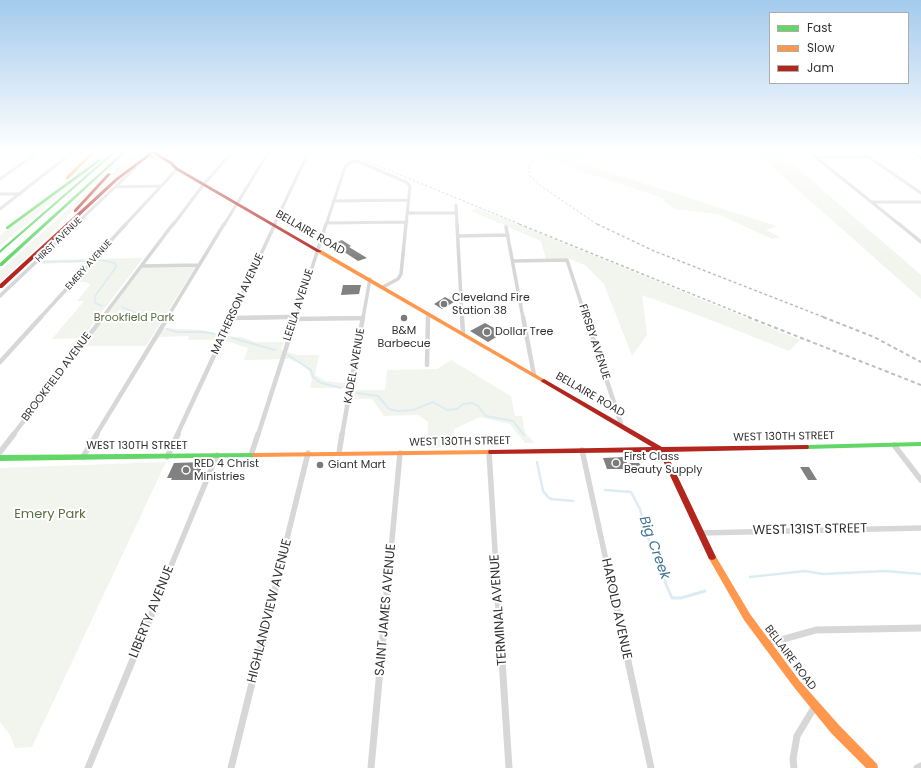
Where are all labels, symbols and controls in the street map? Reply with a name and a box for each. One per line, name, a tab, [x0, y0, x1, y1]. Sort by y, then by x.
legend	[769, 12, 909, 84]
text: Fast	[807, 19, 832, 36]
text: Slow	[807, 39, 835, 56]
text: Jam	[807, 59, 834, 76]
street label: BELLAIRE ROAD	[273, 208, 347, 258]
street label: HIRST AVENUE	[34, 215, 84, 265]
street label: EMERY AVENUE	[64, 238, 114, 292]
street label: MATHERSON AVENUE	[209, 251, 267, 357]
street label: LEEILA AVENUE	[281, 267, 317, 343]
place label: Cleveland Fire Station 38	[452, 291, 530, 317]
marker: Cleveland Fire Station 38	[439, 299, 449, 309]
street label: FIRSBY AVENUE	[576, 302, 612, 382]
park label: Brookfield Park	[94, 311, 174, 325]
marker: B&M Barbecue	[399, 313, 409, 323]
place label: B&M Barbecue	[377, 324, 431, 350]
place label: Dollar Tree	[495, 325, 553, 339]
street label: KADEL AVENUE	[342, 327, 368, 405]
marker: Dollar Tree	[482, 327, 492, 337]
street label: BROOKFIELD AVENUE	[19, 330, 95, 424]
street label: BELLAIRE ROAD	[553, 370, 627, 420]
street label: WEST 130TH STREET	[733, 430, 835, 444]
street label: WEST 130TH STREET	[409, 435, 511, 449]
street label: WEST 130TH STREET	[86, 439, 188, 453]
place label: First Class Beauty Supply	[624, 450, 702, 476]
place label: RED 4 Christ Ministries	[194, 457, 259, 483]
place label: Giant Mart	[328, 458, 386, 472]
marker: First Class Beauty Supply	[611, 458, 621, 468]
marker: Giant Mart	[315, 460, 325, 470]
marker: RED 4 Christ Ministries	[181, 465, 191, 475]
park label: Emery Park	[14, 507, 86, 523]
water label: Big Creek	[635, 514, 673, 582]
street label: WEST 131ST STREET	[753, 521, 867, 539]
street label: HIGHLANDVIEW AVENUE	[245, 537, 295, 685]
street label: SAINT JAMES AVENUE	[372, 543, 400, 677]
street label: TERMINAL AVENUE	[487, 554, 511, 666]
street label: HAROLD AVENUE	[598, 557, 634, 661]
street label: LIBERTY AVENUE	[126, 564, 178, 660]
street label: BELLAIRE ROAD	[761, 623, 819, 693]

